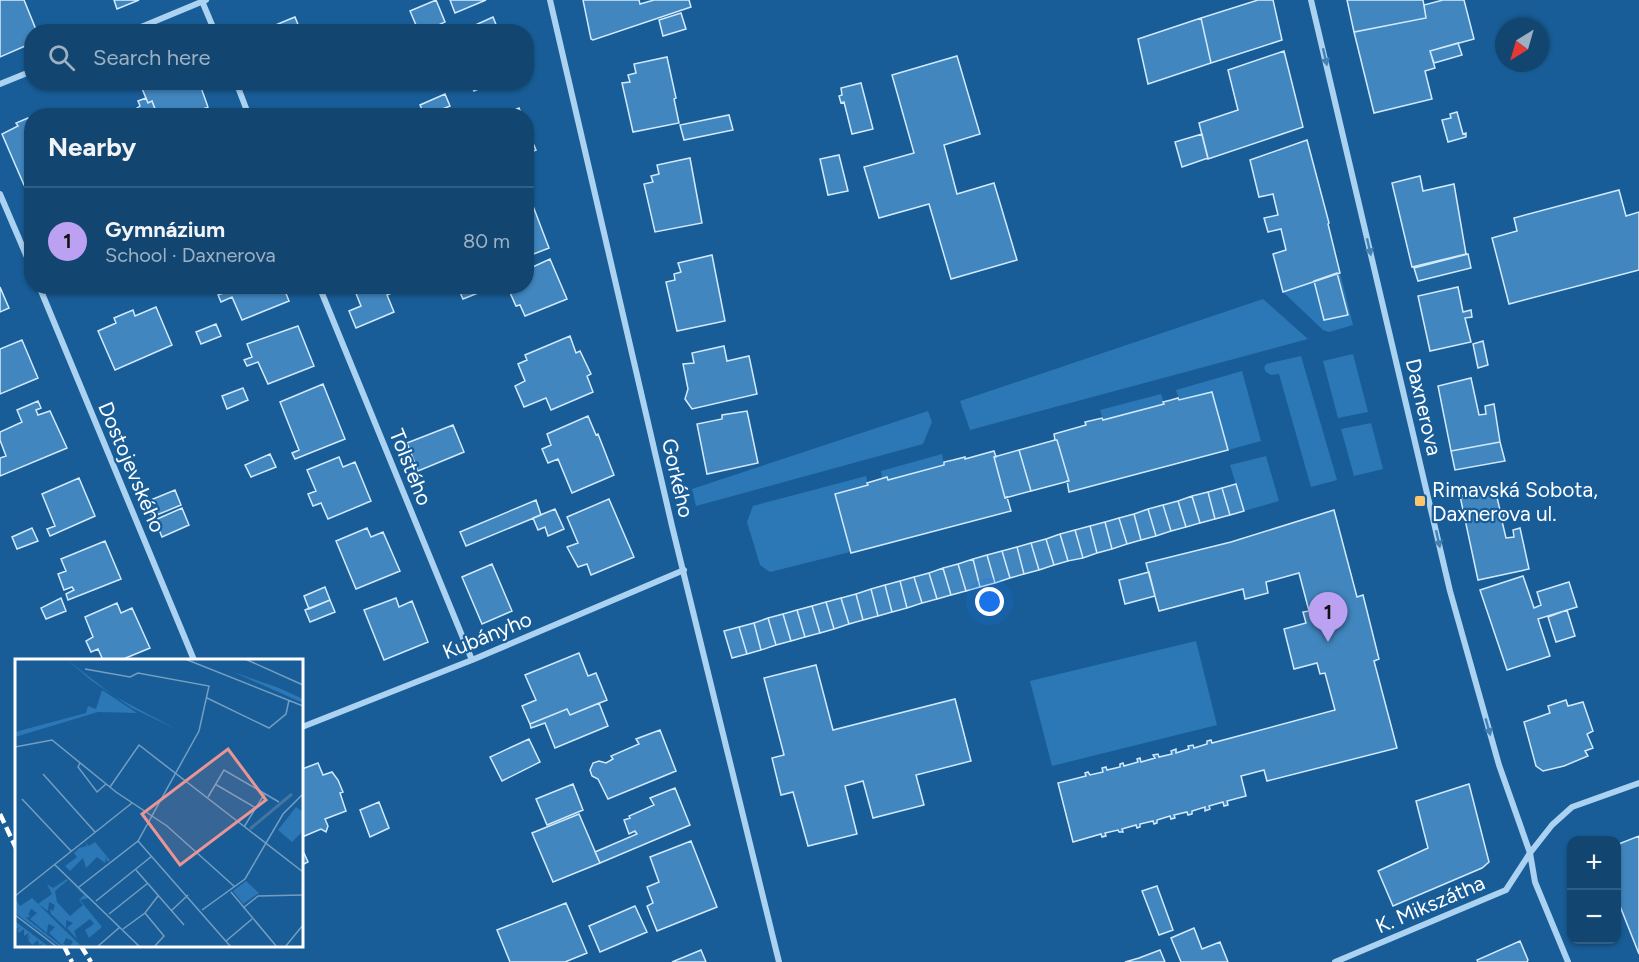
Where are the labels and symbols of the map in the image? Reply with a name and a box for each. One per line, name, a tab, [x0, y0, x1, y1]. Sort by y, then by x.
north arrow	[1495, 18, 1549, 72]
one-way arrow	[1320, 48, 1330, 66]
one-way arrow	[1365, 238, 1375, 256]
street label: Daxnerova	[1401, 356, 1447, 458]
street label: Dostojevského	[93, 398, 171, 536]
street label: Tolstého	[384, 425, 438, 509]
street label: Gorkého	[657, 436, 699, 520]
place label: Rimavská Sobota, Daxnerova ul.	[1432, 477, 1598, 526]
marker: Rimavská Sobota, Daxnerova ul.	[1413, 494, 1427, 508]
one-way arrow	[1433, 530, 1443, 548]
your location	[975, 587, 1004, 616]
pin: 1	[1308, 592, 1348, 642]
street label: Kubányho	[439, 606, 535, 664]
inset map	[15, 659, 303, 947]
one-way arrow	[1484, 718, 1493, 736]
street label: K. Mikszátha	[1372, 870, 1488, 938]

